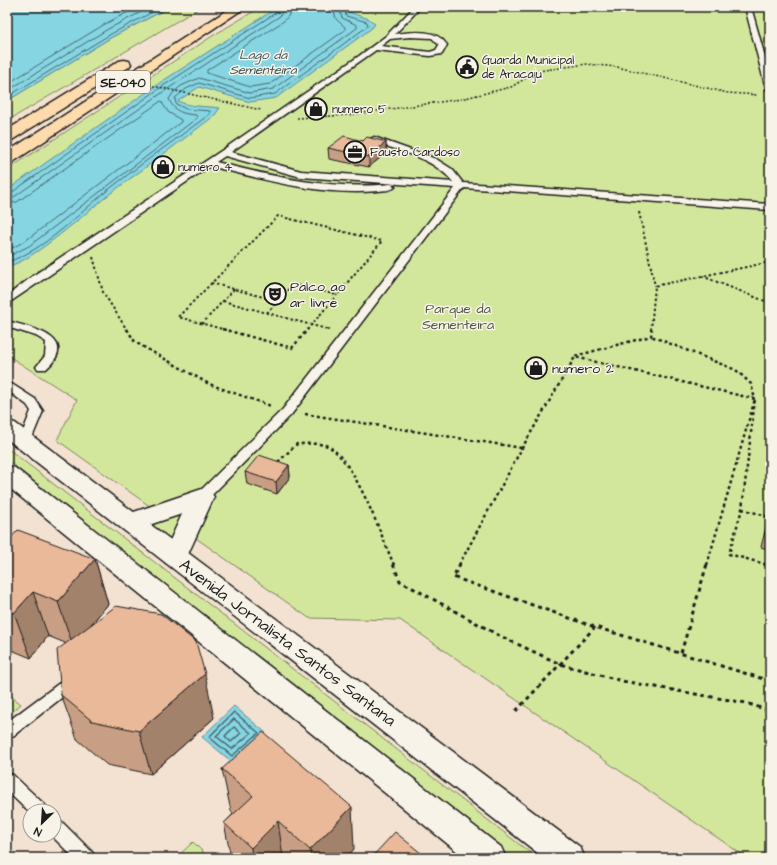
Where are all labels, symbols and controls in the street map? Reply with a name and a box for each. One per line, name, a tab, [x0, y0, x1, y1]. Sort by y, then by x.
water label: Lago da Sementeira	[229, 46, 298, 79]
place label: Guarda Municipal de Aracaju	[482, 52, 574, 83]
public building icon: Guarda Municipal de Aracaju	[454, 54, 480, 80]
road number: SE-040	[96, 71, 150, 93]
shop icon: numero 5	[303, 96, 329, 122]
place label: numero 5	[332, 101, 387, 118]
office icon: Fausto Cardoso	[342, 139, 368, 165]
place label: Fausto Cardoso	[370, 144, 460, 161]
shop icon: numero 4	[150, 154, 176, 180]
place label: numero 4	[178, 159, 232, 176]
place label: Palco ao ar livre	[290, 277, 346, 313]
theatre icon: Palco ao ar livre	[262, 281, 288, 307]
park label: Parque da Sementeira	[422, 299, 494, 335]
shop icon: numero 2	[523, 355, 549, 381]
place label: numero 2	[552, 359, 614, 379]
street label: Avenida Jornalista Santos Santana	[174, 553, 401, 733]
north arrow	[22, 803, 62, 843]
text: N	[32, 823, 44, 840]

